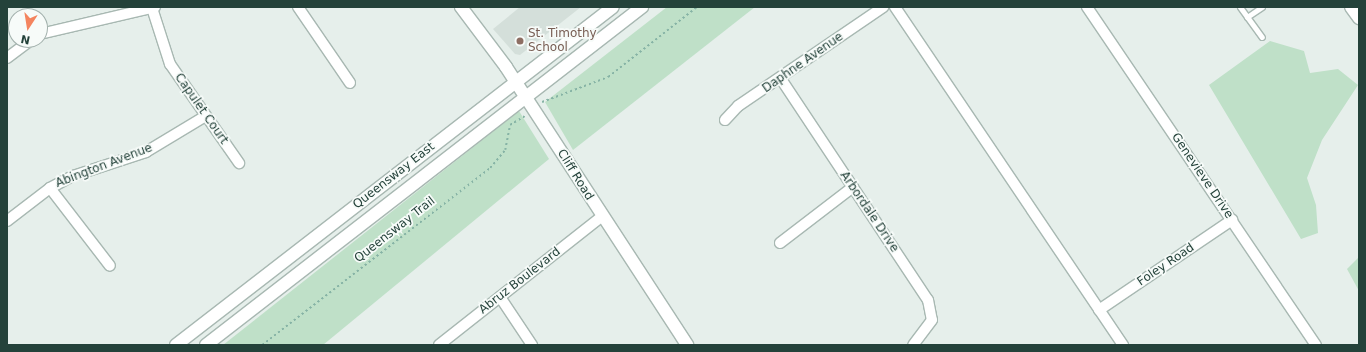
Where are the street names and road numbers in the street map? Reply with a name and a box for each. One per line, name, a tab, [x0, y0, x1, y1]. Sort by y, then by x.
street label: Daphne Avenue	[760, 30, 846, 96]
street label: Capulet Court	[171, 71, 231, 147]
street label: Genevieve Drive	[1168, 131, 1236, 221]
street label: Queensway East	[350, 140, 438, 212]
street label: Abington Avenue	[54, 141, 154, 191]
street label: Cliff Road	[554, 147, 596, 203]
street label: Arbordale Drive	[837, 169, 901, 255]
street label: Queensway Trail	[352, 194, 438, 266]
street label: Foley Road	[1135, 241, 1197, 289]
street label: Abruz Boulevard	[476, 245, 564, 317]

